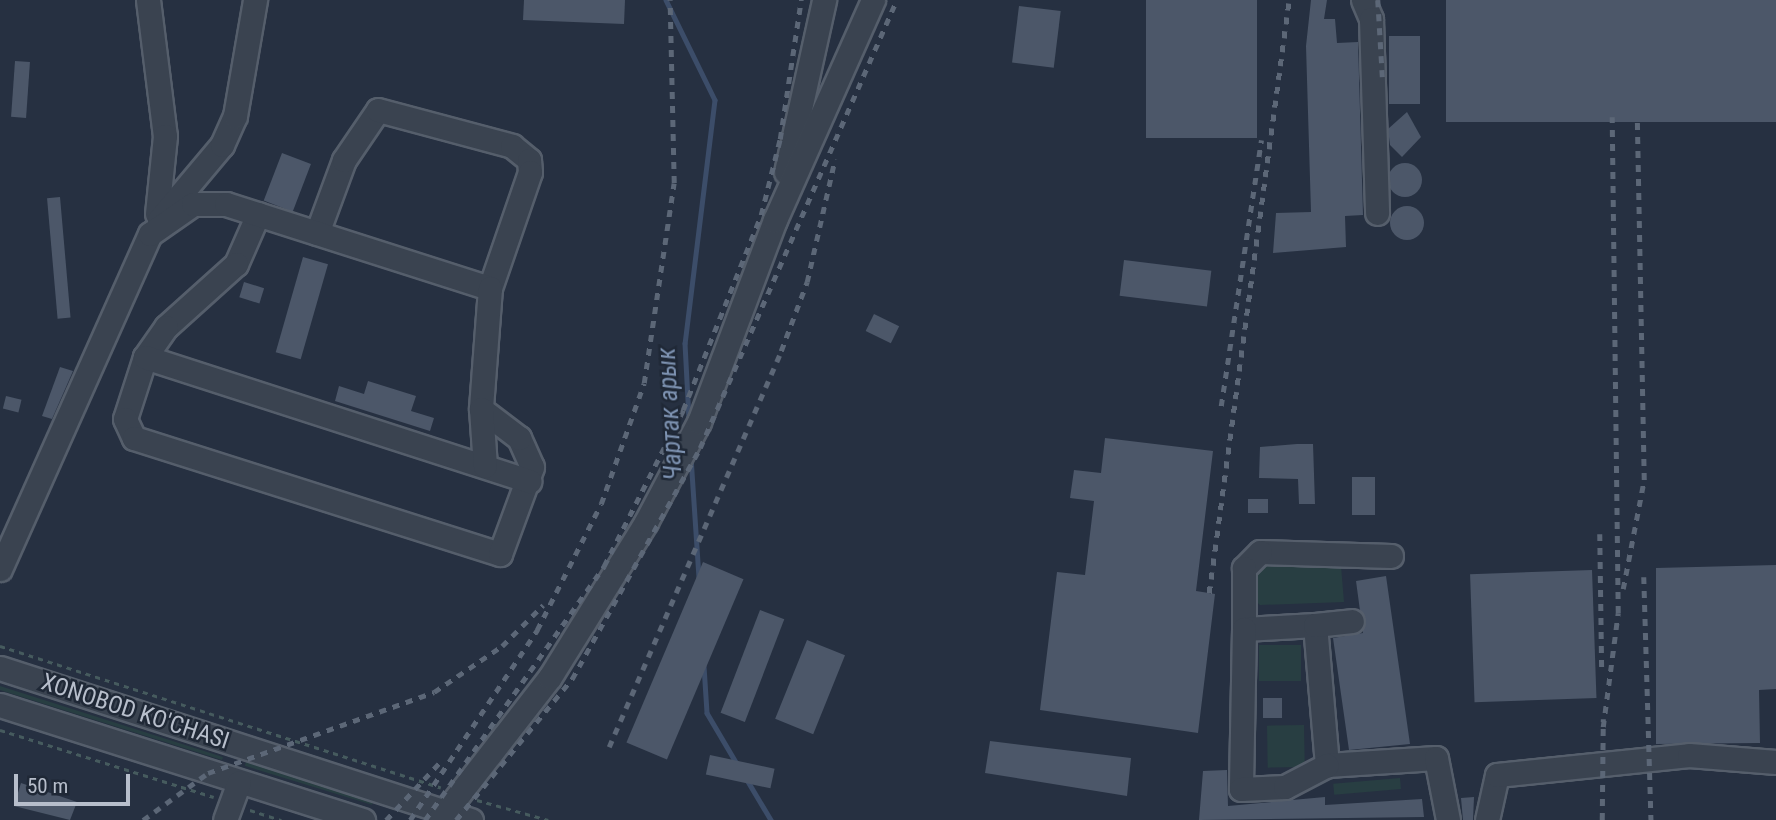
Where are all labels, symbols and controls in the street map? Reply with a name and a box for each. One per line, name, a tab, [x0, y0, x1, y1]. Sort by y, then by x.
water label: Чартак арык	[651, 347, 689, 481]
street label: XONOBOD KO'CHASI	[37, 668, 233, 756]
scale bar	[18, 760, 133, 804]
text: 50 m	[27, 774, 68, 798]

